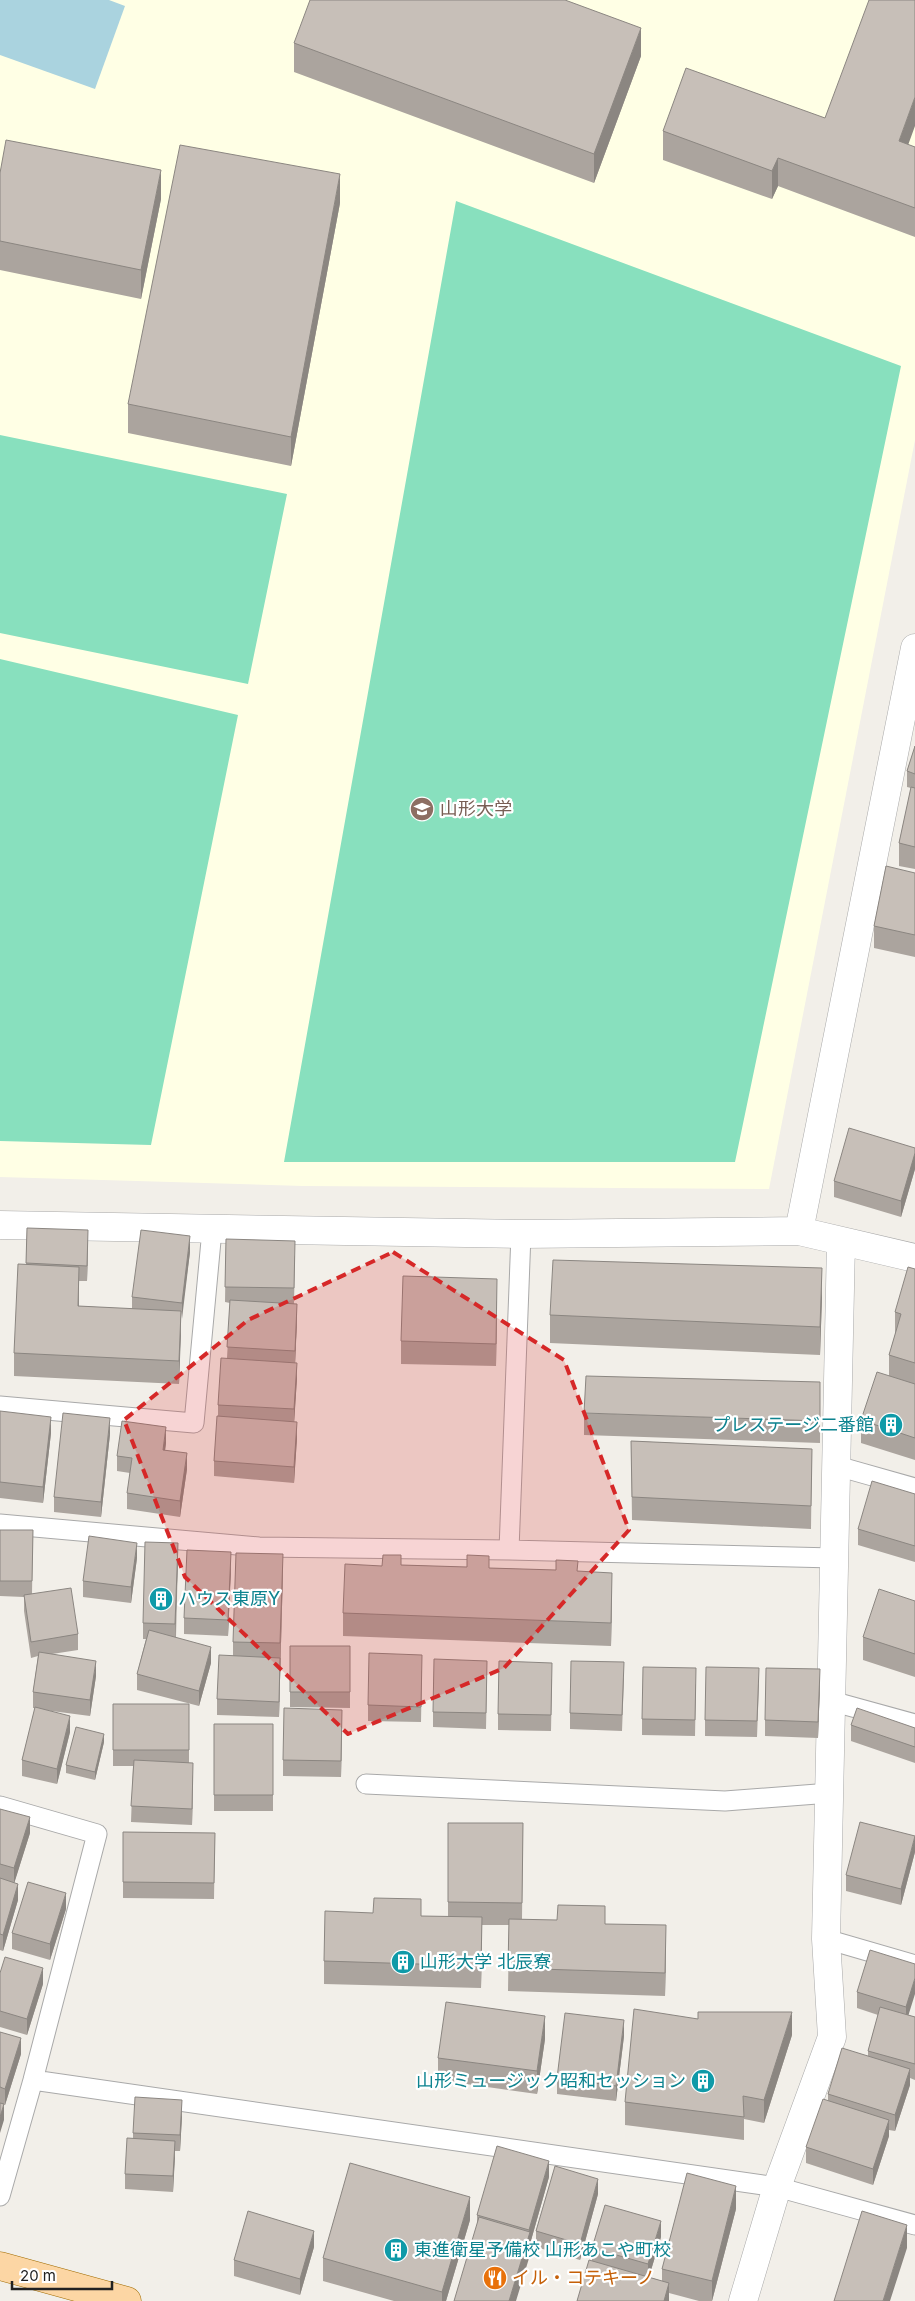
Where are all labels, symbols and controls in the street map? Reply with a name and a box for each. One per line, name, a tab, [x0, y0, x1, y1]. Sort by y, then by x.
school or university icon: 山形大学	[409, 796, 435, 822]
place label: 山形大学	[440, 798, 512, 819]
building icon: プレステージ二番館	[878, 1412, 904, 1438]
place label: プレステージ二番館	[712, 1414, 874, 1435]
building icon: ハウス東原Y	[148, 1586, 174, 1612]
place label: ハウス東原Y	[178, 1588, 280, 1609]
building icon: 山形大学 北辰寮	[390, 1949, 416, 1975]
place label: 山形大学 北辰寮	[420, 1951, 551, 1972]
building icon: 山形ミュージック昭和セッション	[690, 2068, 716, 2094]
place label: 山形ミュージック昭和セッション	[416, 2070, 686, 2091]
building icon: 東進衛星予備校 山形あこや町校	[383, 2237, 409, 2263]
place label: 東進衛星予備校 山形あこや町校	[414, 2239, 671, 2260]
scale bar	[12, 2258, 112, 2290]
restaurant icon: イル・コテキーノ	[482, 2265, 508, 2291]
text: 20 m	[20, 2266, 56, 2285]
place label: イル・コテキーノ	[512, 2267, 655, 2288]

